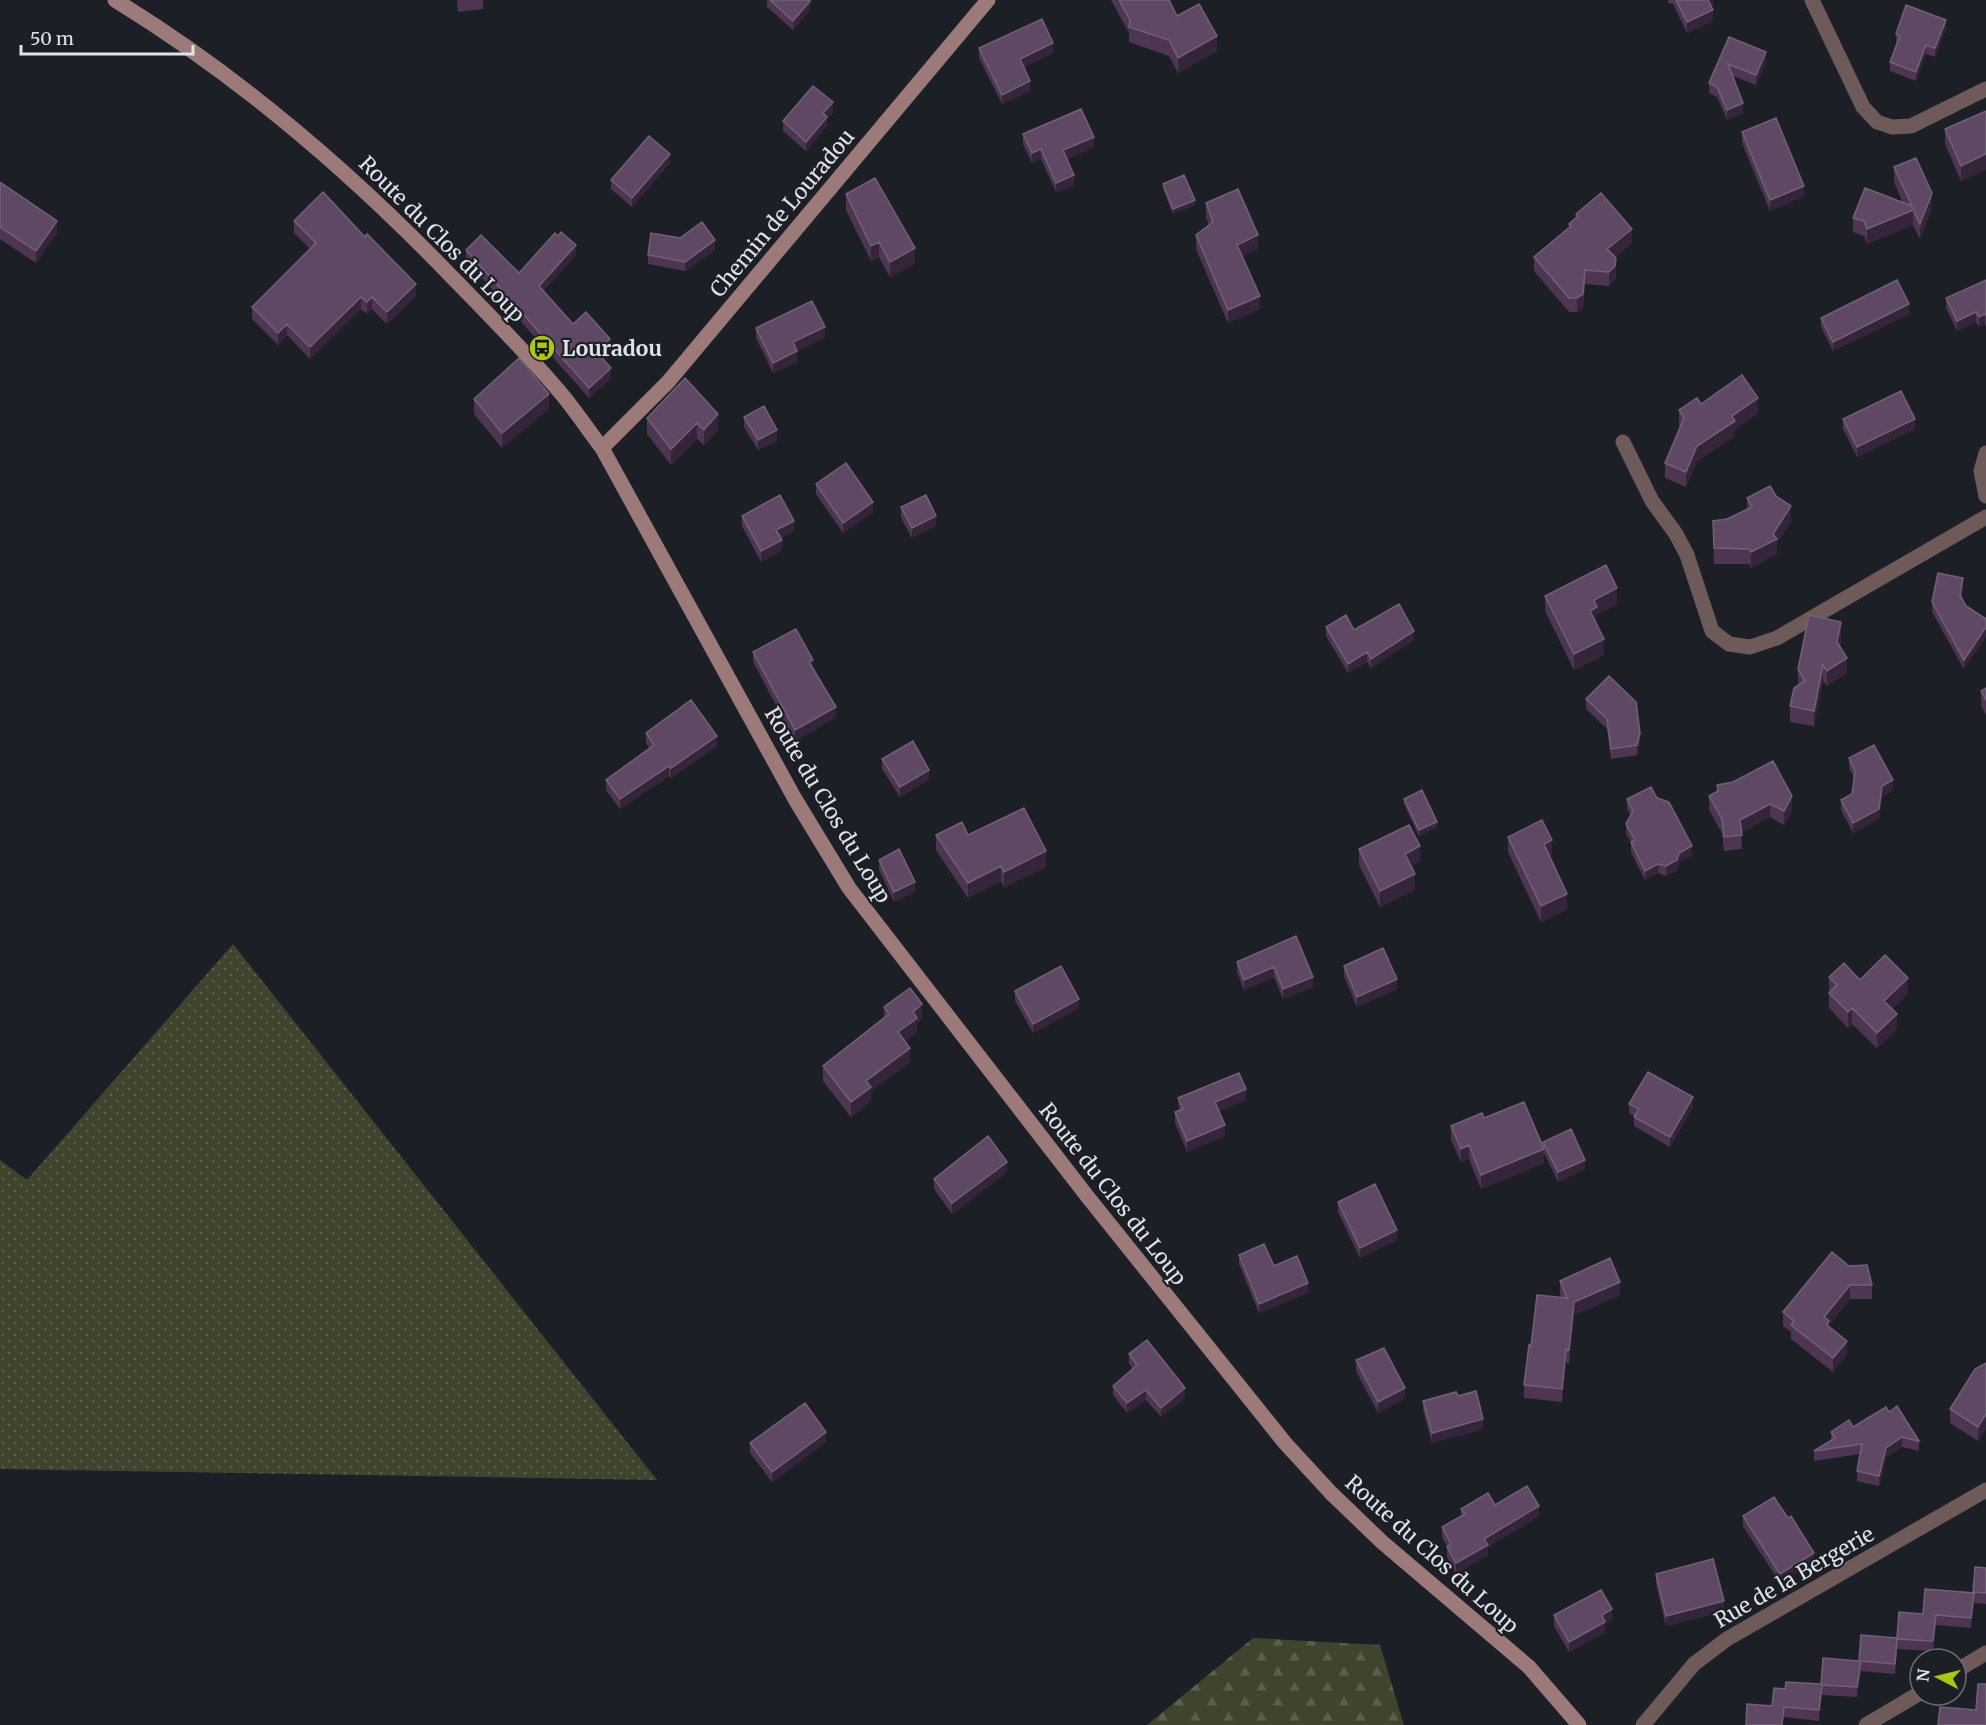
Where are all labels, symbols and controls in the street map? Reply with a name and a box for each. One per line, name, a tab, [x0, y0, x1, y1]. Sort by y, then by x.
scale bar	[21, 18, 194, 56]
text: 50 m	[30, 27, 74, 50]
street label: Chemin de Louradou	[704, 123, 860, 303]
street label: Route du Clos du Loup	[353, 150, 531, 328]
bus stop icon: Louradou	[527, 333, 557, 363]
place label: Louradou	[562, 335, 662, 362]
street label: Route du Clos du Loup	[759, 702, 897, 908]
street label: Route du Clos du Loup	[1033, 1097, 1193, 1291]
street label: Route du Clos du Loup	[1340, 1469, 1524, 1639]
street label: Rue de la Bergerie	[1709, 1520, 1879, 1634]
north arrow	[1908, 1647, 1968, 1707]
text: N	[1912, 1667, 1934, 1683]

